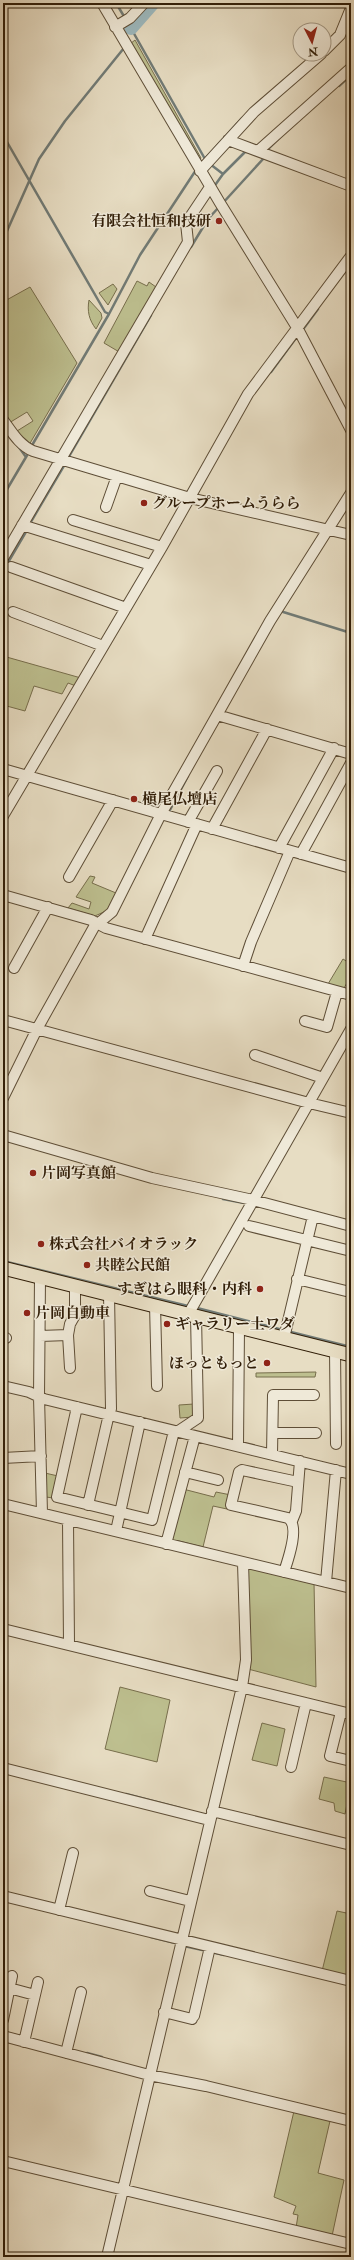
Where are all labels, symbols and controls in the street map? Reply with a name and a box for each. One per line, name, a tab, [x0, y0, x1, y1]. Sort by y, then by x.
north arrow	[292, 22, 332, 62]
text: N	[306, 44, 320, 59]
place label: 有限会社恒和技研	[91, 212, 211, 231]
marker: 有限会社恒和技研	[214, 216, 224, 226]
place label: グループホームうらら	[152, 494, 301, 513]
marker: グループホームうらら	[139, 498, 149, 508]
place label: 槇尾仏壇店	[142, 790, 217, 809]
marker: 槇尾仏壇店	[129, 794, 139, 804]
place label: 片岡写真館	[41, 1164, 116, 1183]
marker: 片岡写真館	[28, 1168, 38, 1178]
place label: 株式会社バイオラック	[49, 1235, 198, 1254]
marker: 株式会社バイオラック	[36, 1239, 46, 1249]
place label: 共睦公民館	[95, 1256, 170, 1275]
marker: 共睦公民館	[82, 1260, 92, 1270]
place label: すぎはら眼科・内科	[117, 1280, 252, 1299]
marker: すぎはら眼科・内科	[255, 1284, 265, 1294]
place label: 片岡自動車	[35, 1304, 110, 1323]
marker: 片岡自動車	[22, 1308, 32, 1318]
place label: ギャラリー土ワダ	[175, 1315, 295, 1334]
marker: ギャラリー土ワダ	[162, 1319, 172, 1329]
place label: ほっともっと	[169, 1354, 259, 1373]
marker: ほっともっと	[262, 1358, 272, 1368]

